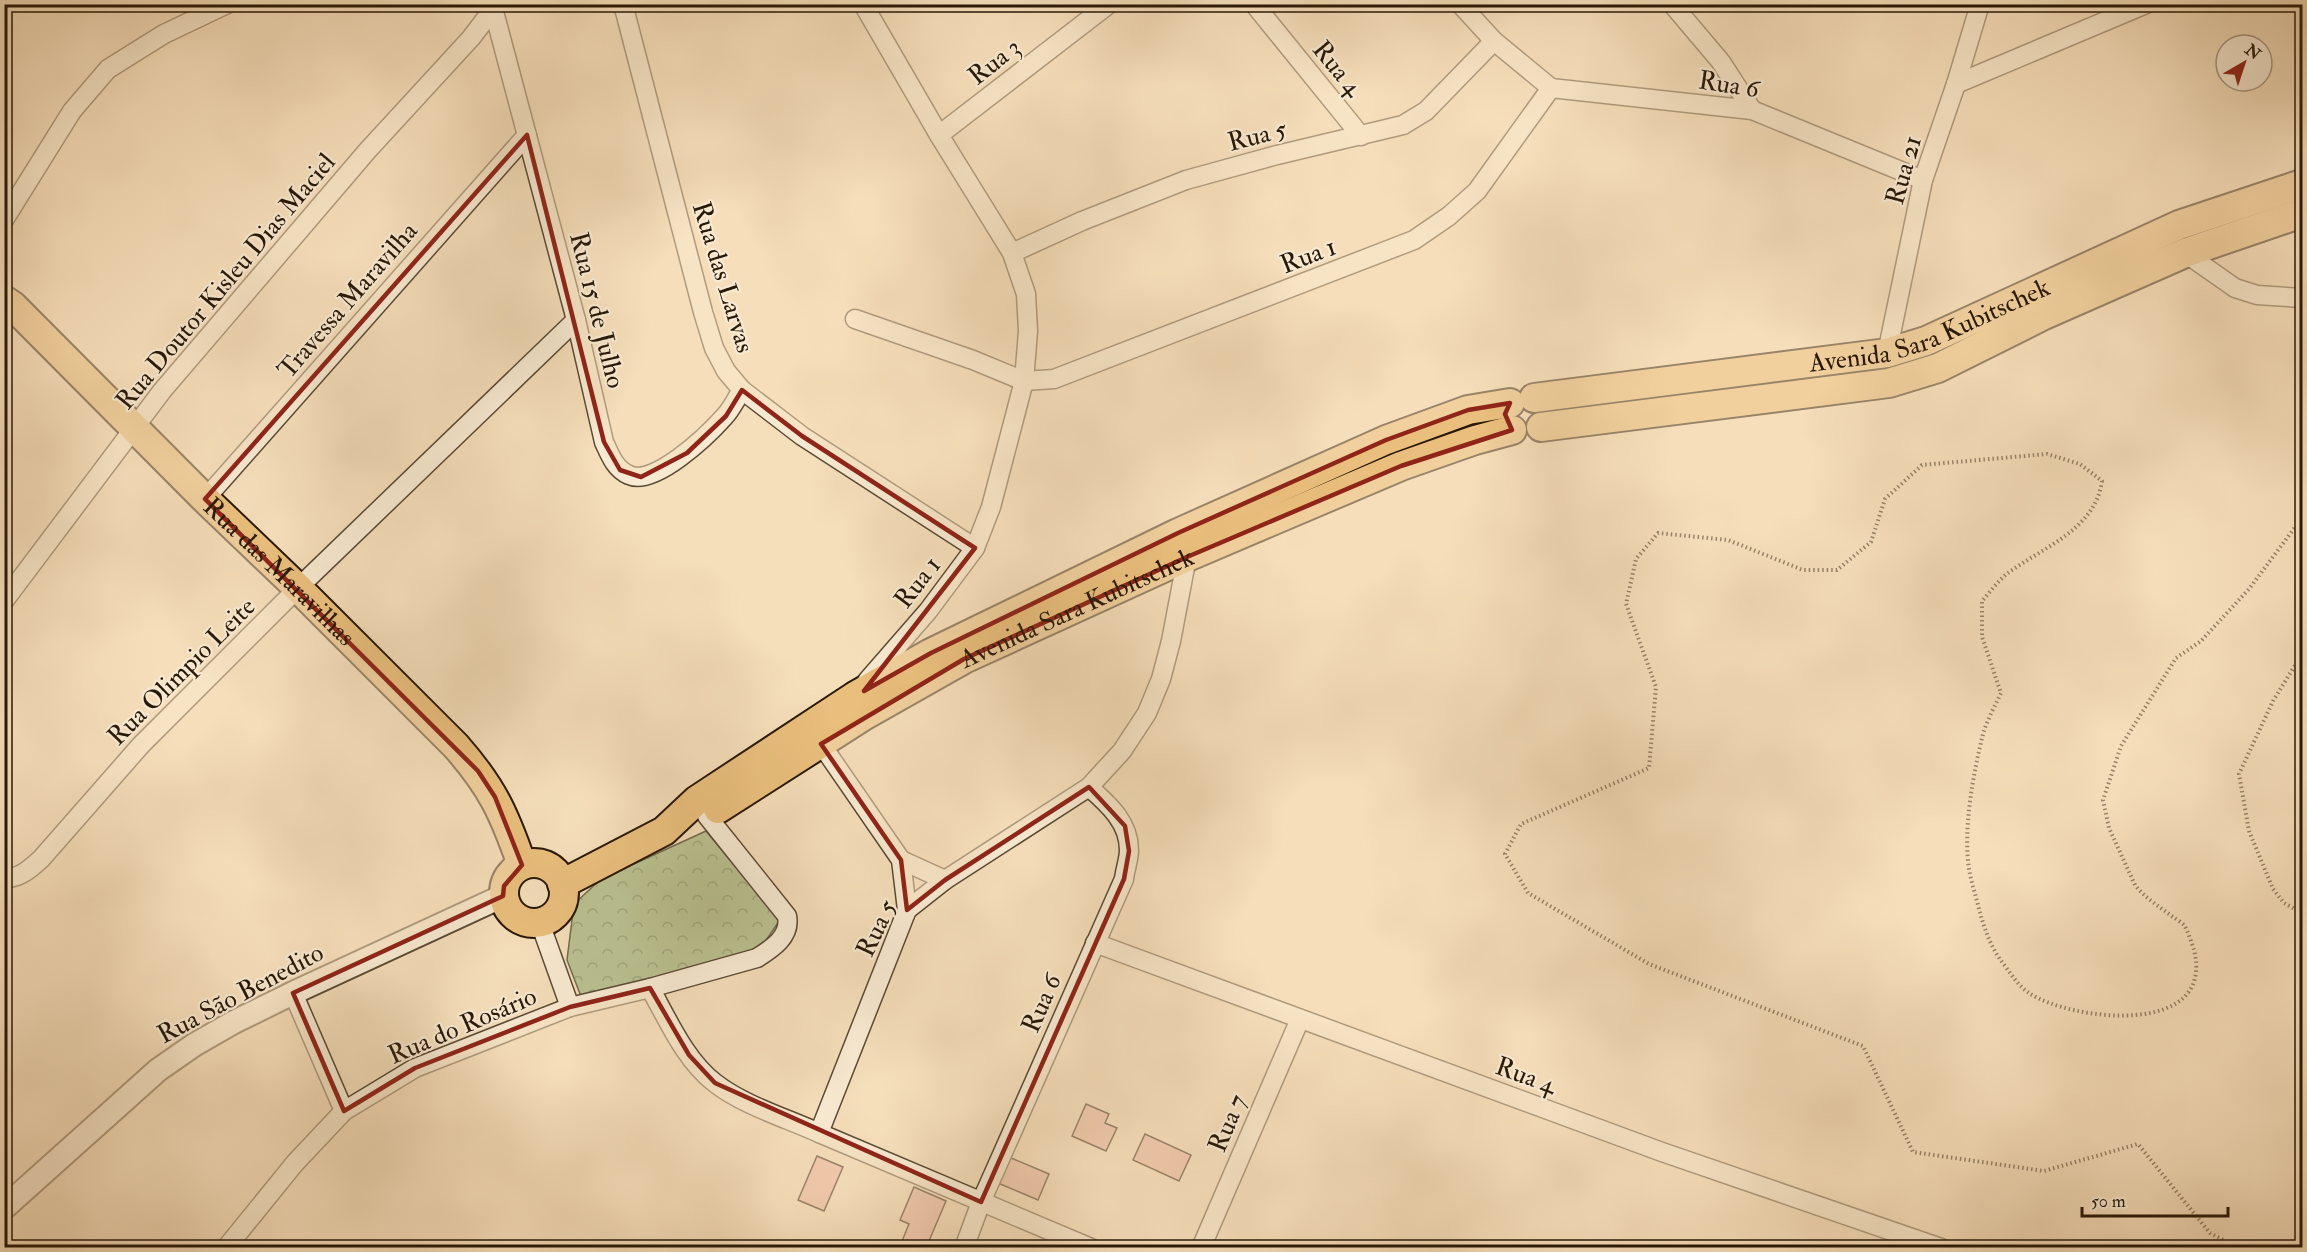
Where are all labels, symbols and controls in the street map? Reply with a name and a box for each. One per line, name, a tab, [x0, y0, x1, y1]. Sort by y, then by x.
street label: Rua 3	[962, 31, 1027, 92]
north arrow	[2214, 33, 2274, 93]
street label: Rua 4	[1305, 34, 1370, 104]
text: N	[2240, 39, 2265, 65]
street label: Rua 6	[1696, 64, 1763, 106]
street label: Rua 5	[1225, 113, 1290, 159]
street label: Rua 21	[1879, 132, 1929, 209]
street label: Rua Doutor Kisleu Dias Maciel	[109, 147, 343, 416]
street label: Rua das Larvas	[685, 198, 761, 357]
street label: Travessa Maravilha	[271, 216, 425, 386]
street label: Rua 15 de Julho	[562, 229, 632, 391]
street label: Rua 1	[1276, 231, 1341, 281]
street label: Avenida Sara Kubitschek	[1806, 271, 2055, 380]
street label: Rua das Maravilhas	[196, 491, 362, 653]
street label: Avenida Sara Kubitschek	[954, 541, 1199, 676]
street label: Rua 1	[888, 550, 948, 615]
street label: Rua Olimpio Leite	[101, 591, 263, 753]
street label: Rua 5	[850, 894, 905, 962]
street label: Rua São Benedito	[152, 937, 329, 1051]
street label: Rua 6	[1015, 967, 1070, 1038]
street label: Rua do Rosário	[383, 980, 541, 1072]
street label: Rua 4	[1491, 1050, 1561, 1102]
street label: Rua 7	[1201, 1090, 1254, 1157]
scale bar	[2082, 1180, 2228, 1218]
text: 50 m	[2091, 1190, 2126, 1213]

